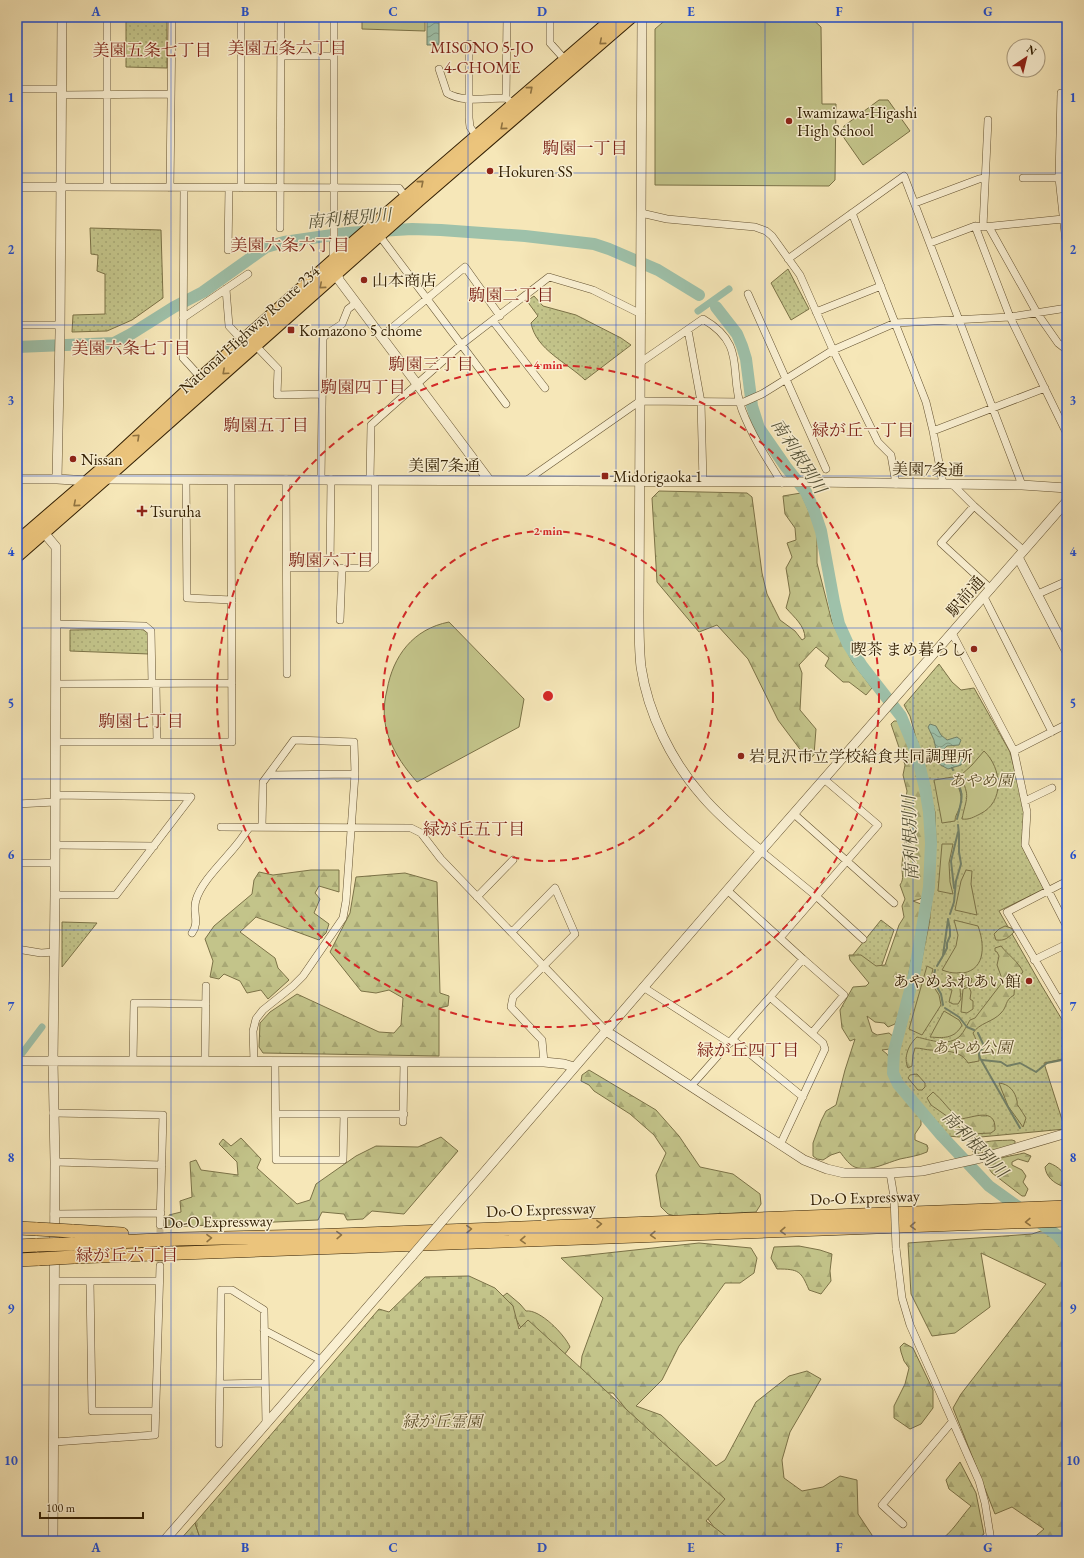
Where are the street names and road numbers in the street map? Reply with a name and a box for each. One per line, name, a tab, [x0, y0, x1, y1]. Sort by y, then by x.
street label: National Highway Route 234	[175, 261, 324, 398]
street label: 美園7条通	[408, 455, 480, 476]
street label: 美園7条通	[892, 458, 964, 481]
street label: 駅前通	[942, 571, 989, 621]
street label: Do-O Expressway	[810, 1185, 921, 1210]
street label: Do-O Expressway	[486, 1197, 597, 1222]
street label: Do-O Expressway	[163, 1210, 274, 1233]

